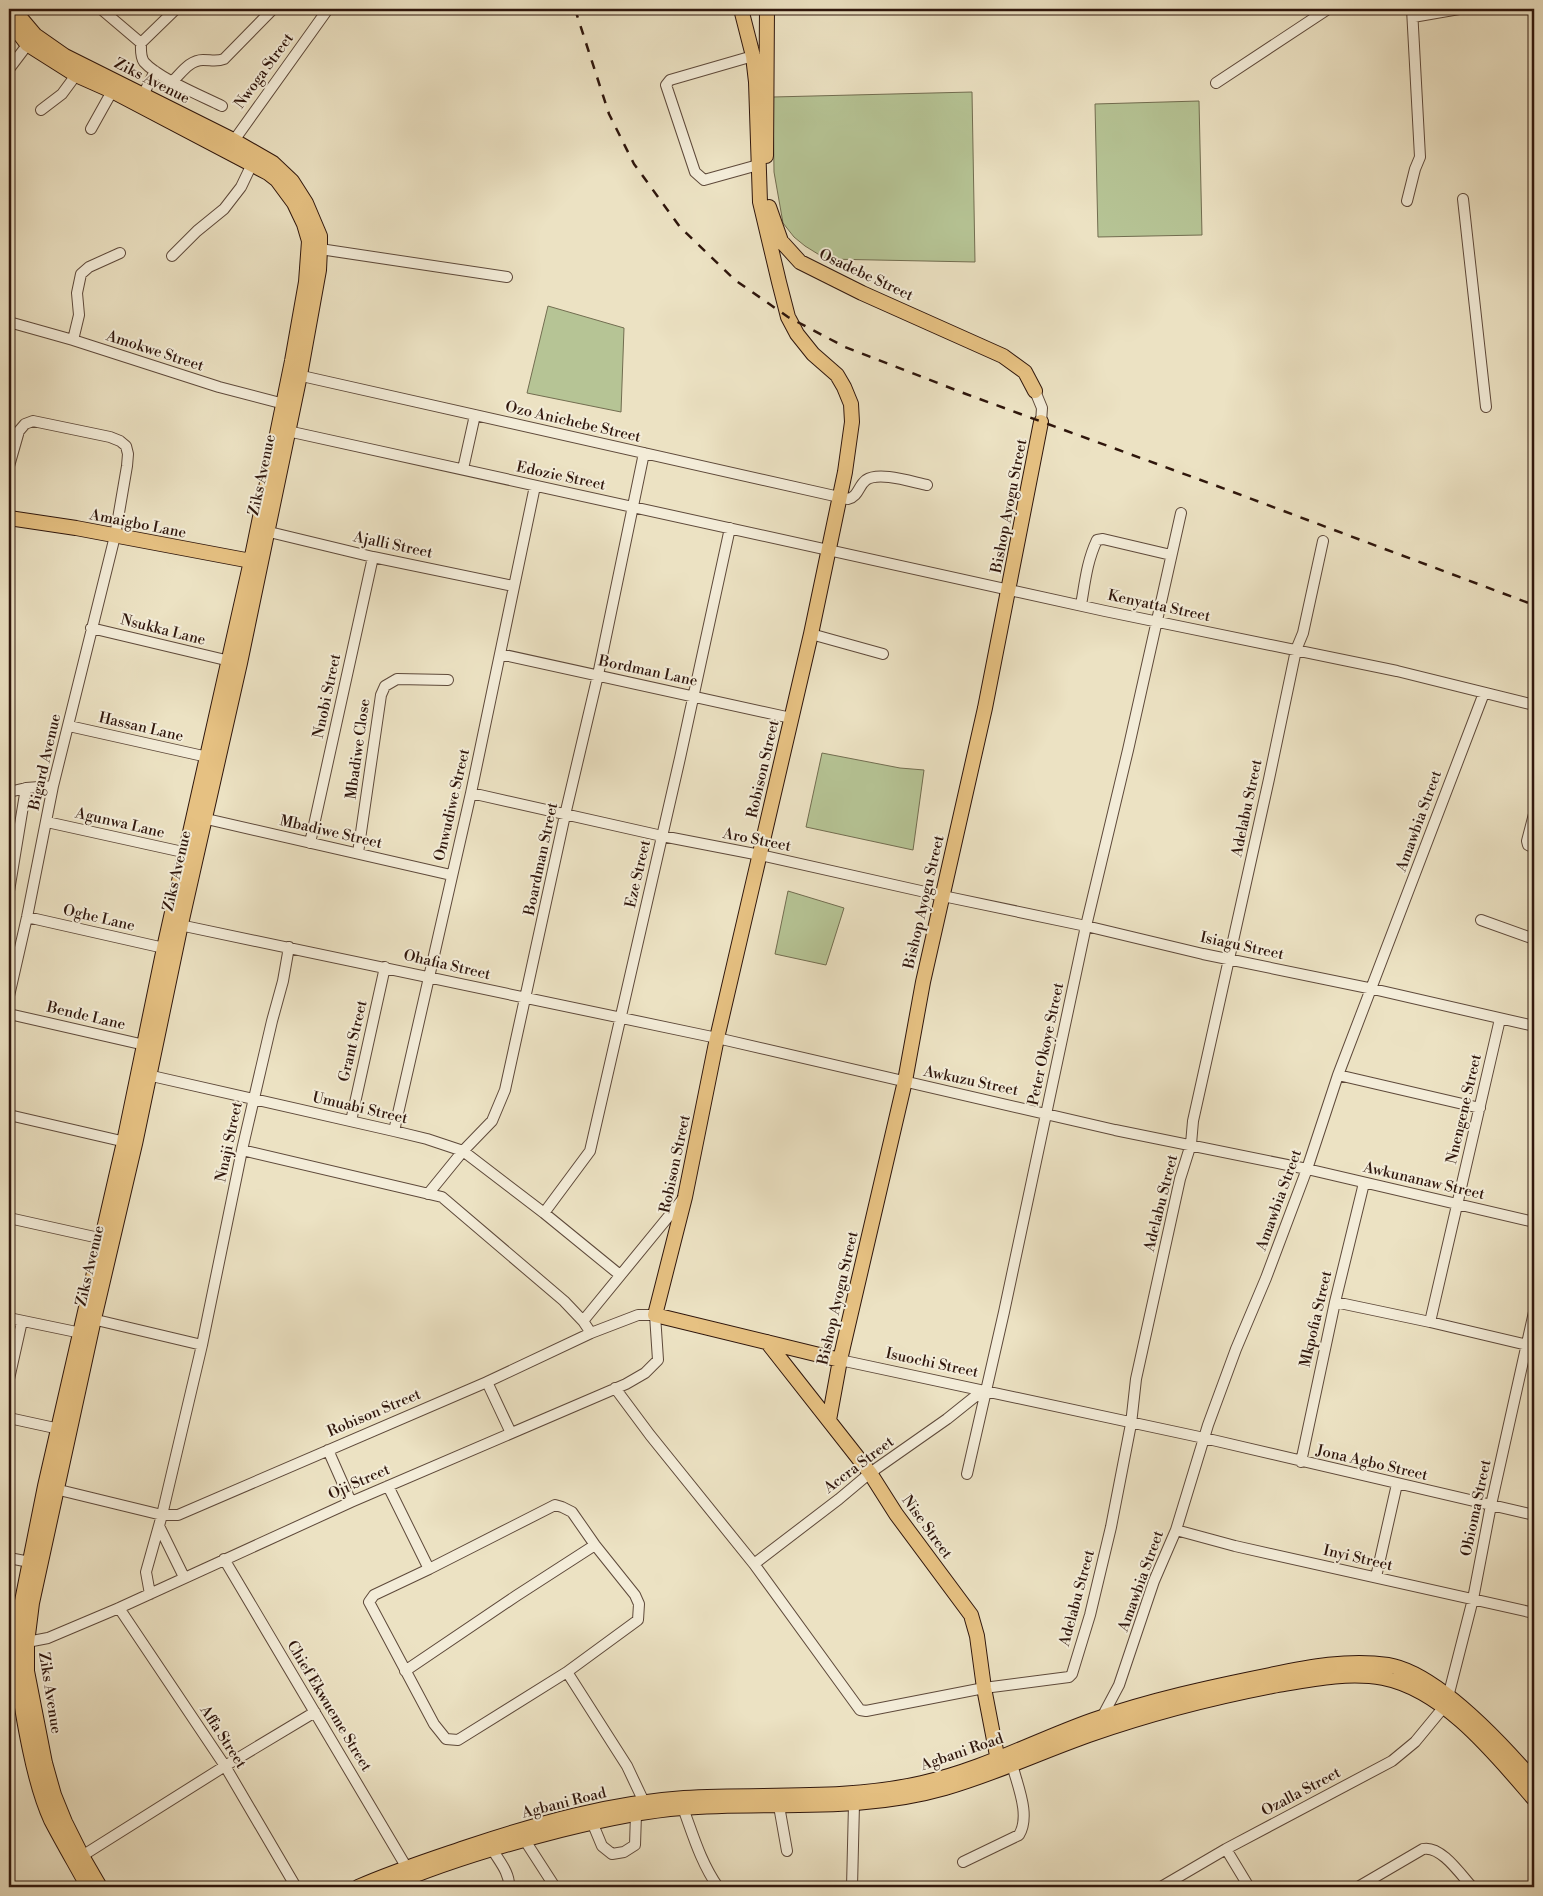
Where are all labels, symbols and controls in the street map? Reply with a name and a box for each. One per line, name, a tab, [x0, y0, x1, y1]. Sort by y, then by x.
street label: Nwoga Street	[230, 29, 298, 113]
street label: Ziks Avenue	[111, 54, 193, 108]
street label: Osadebe Street	[816, 245, 917, 305]
street label: Amokwe Street	[103, 326, 207, 376]
street label: Ozo Anichebe Street	[503, 397, 643, 447]
street label: Ziks Avenue	[244, 433, 280, 517]
street label: Bishop Ayogu Street	[986, 437, 1031, 576]
street label: Edozie Street	[515, 457, 608, 495]
street label: Amaigbo Lane	[87, 505, 188, 543]
street label: Ajalli Street	[351, 527, 435, 563]
street label: Kenyatta Street	[1106, 586, 1213, 626]
street label: Nsukka Lane	[118, 610, 208, 650]
street label: Nnobi Street	[309, 651, 345, 740]
street label: Bordman Lane	[596, 651, 699, 691]
street label: Mbadiwe Close	[342, 698, 374, 800]
street label: Hassan Lane	[97, 708, 185, 746]
street label: Bigard Avenue	[24, 712, 65, 813]
street label: Robison Street	[743, 718, 784, 820]
street label: Onwudiwe Street	[430, 746, 474, 863]
street label: Adelabu Street	[1227, 757, 1267, 859]
street label: Amawbia Street	[1392, 767, 1446, 875]
street label: Boardman Street	[520, 800, 562, 918]
street label: Agunwa Lane	[73, 803, 167, 843]
street label: Mbadiwe Street	[278, 811, 385, 853]
street label: Aro Street	[720, 824, 793, 856]
street label: Ziks Avenue	[158, 829, 196, 913]
street label: Bishop Ayogu Street	[899, 833, 949, 971]
street label: Eze Street	[621, 838, 655, 910]
street label: Oghe Lane	[61, 901, 137, 935]
street label: Isiagu Street	[1198, 928, 1286, 964]
street label: Ohafia Street	[402, 946, 493, 984]
street label: Peter Okoye Street	[1024, 980, 1068, 1107]
street label: Bende Lane	[44, 997, 127, 1034]
street label: Grant Street	[334, 998, 372, 1084]
street label: Nnengene Street	[1442, 1052, 1486, 1166]
street label: Awkuzu Street	[921, 1061, 1021, 1100]
street label: Umuabi Street	[310, 1088, 410, 1128]
street label: Nnaji Street	[211, 1100, 247, 1184]
street label: Robison Street	[655, 1112, 695, 1215]
street label: Amawbia Street	[1252, 1146, 1306, 1254]
street label: Adelabu Street	[1140, 1152, 1182, 1254]
street label: Awkunanaw Street	[1361, 1158, 1487, 1204]
street label: Ziks Avenue	[71, 1224, 109, 1308]
street label: Bishop Ayogu Street	[813, 1229, 863, 1367]
street label: Mkpofia Street	[1296, 1268, 1336, 1369]
street label: Isuochi Street	[884, 1344, 981, 1382]
street label: Robison Street	[324, 1384, 424, 1441]
street label: Accra Street	[819, 1432, 898, 1498]
street label: Jona Agbo Street	[1313, 1441, 1430, 1485]
street label: Obioma Street	[1456, 1457, 1496, 1558]
street label: Oji Street	[325, 1460, 393, 1504]
street label: Nise Street	[898, 1491, 957, 1563]
street label: Amawbia Street	[1114, 1527, 1168, 1635]
street label: Inyi Street	[1321, 1541, 1395, 1575]
street label: Adelabu Street	[1055, 1547, 1099, 1649]
street label: Chief Ekwueme Street	[282, 1637, 376, 1776]
street label: Ziks Avenue	[34, 1651, 66, 1735]
street label: Affa Street	[195, 1701, 251, 1773]
street label: Agbani Road	[917, 1729, 1006, 1775]
street label: Ozalla Street	[1258, 1763, 1344, 1821]
street label: Agbani Road	[519, 1783, 609, 1823]

